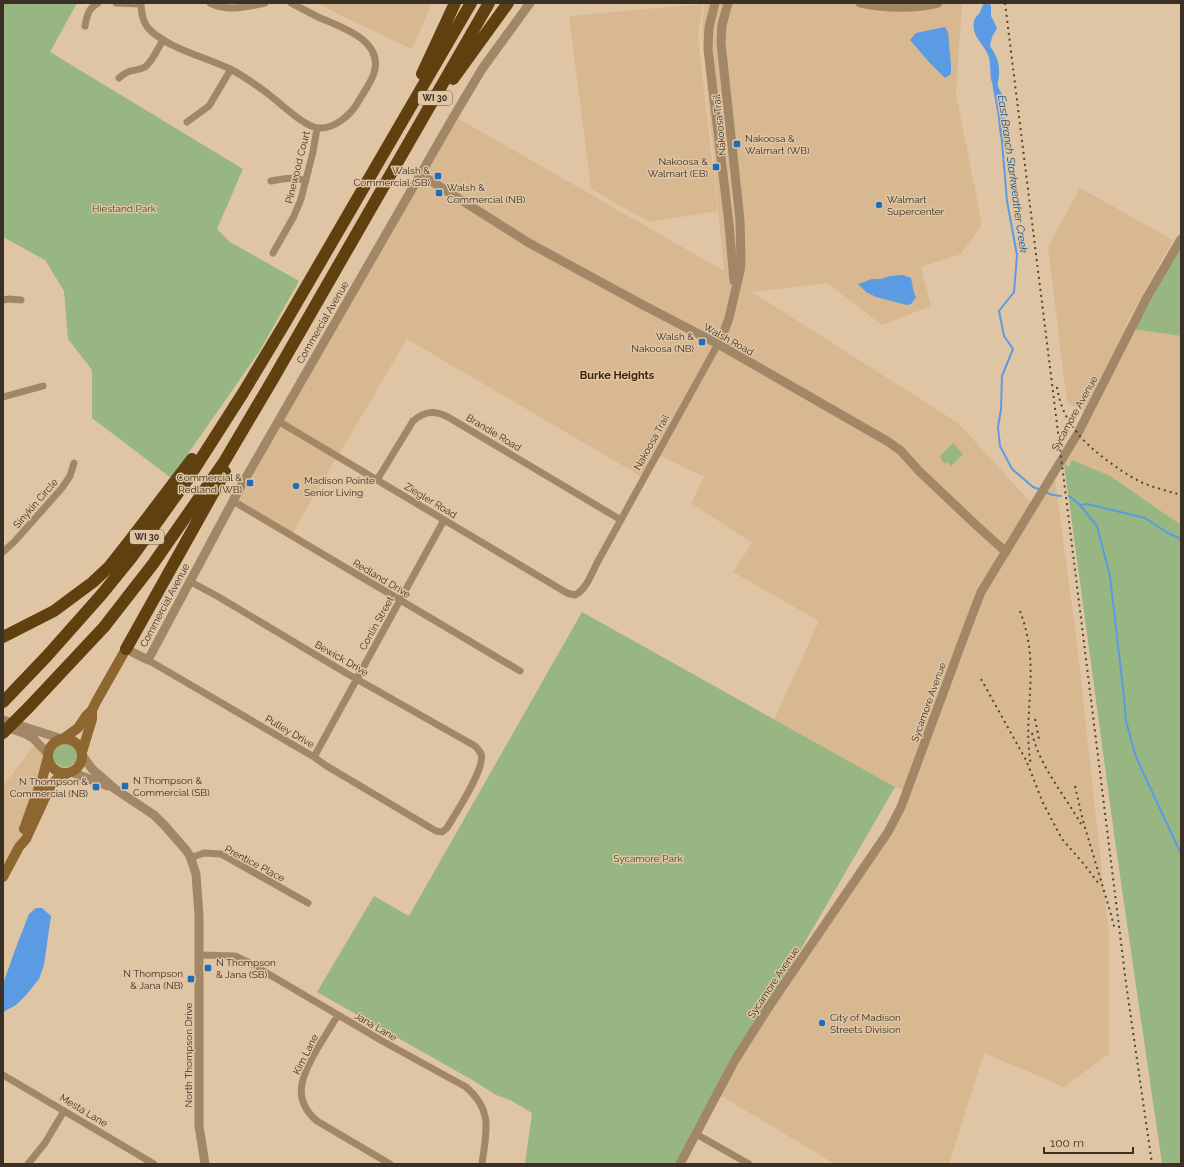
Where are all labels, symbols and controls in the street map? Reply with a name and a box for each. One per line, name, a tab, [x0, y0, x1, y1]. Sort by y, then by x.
road number: WI 30	[418, 91, 452, 105]
street label: Nakoosa Trail	[711, 93, 728, 156]
water label: East Branch Starkweather Creek	[995, 94, 1030, 254]
street label: Pinewood Court	[283, 129, 312, 204]
place label: Nakoosa & Walmart (WB)	[745, 133, 810, 156]
marker: Nakoosa & Walmart (WB)	[732, 139, 742, 149]
place label: Nakoosa & Walmart (EB)	[648, 156, 708, 179]
marker: Nakoosa & Walmart (EB)	[711, 162, 721, 172]
place label: Walsh & Commercial (SB)	[353, 165, 430, 188]
marker: Walsh & Commercial (SB)	[433, 171, 443, 181]
place label: Walsh & Commercial (NB)	[447, 182, 526, 205]
marker: Walsh & Commercial (NB)	[434, 188, 444, 198]
place label: Walmart Supercenter	[887, 194, 945, 217]
marker: Walmart Supercenter	[874, 200, 884, 210]
park label: Hiestand Park	[92, 203, 157, 214]
street label: Commercial Avenue	[294, 279, 351, 365]
street label: Walsh Road	[702, 321, 756, 358]
place label: Walsh & Nakoosa (NB)	[631, 331, 694, 354]
marker: Walsh & Nakoosa (NB)	[697, 337, 707, 347]
district label: Burke Heights	[580, 369, 655, 382]
street label: Sycamore Avenue	[1049, 374, 1100, 453]
street label: Brandie Road	[464, 412, 523, 453]
street label: Nakoosa Trail	[632, 412, 671, 472]
place label: Commercial & Redland (WB)	[177, 472, 242, 495]
place label: Madison Pointe Senior Living	[304, 475, 375, 498]
street label: Sinykin Circle	[11, 476, 60, 530]
marker: Commercial & Redland (WB)	[245, 478, 255, 488]
marker: Madison Pointe Senior Living	[291, 481, 301, 491]
street label: Ziegler Road	[403, 481, 459, 520]
road number: WI 30	[130, 530, 164, 544]
street label: Redland Drive	[351, 557, 413, 600]
street label: Commercial Avenue	[138, 561, 191, 649]
street label: Conlin Street	[357, 594, 396, 652]
street label: Bewick Drive	[313, 639, 371, 678]
street label: Sycamore Avenue	[909, 661, 948, 743]
street label: Pulley Drive	[263, 713, 316, 750]
place label: N Thompson & Commercial (SB)	[133, 775, 210, 798]
place label: N Thompson & Commercial (NB)	[10, 776, 88, 799]
marker: N Thompson & Commercial (SB)	[120, 781, 130, 791]
marker: N Thompson & Commercial (NB)	[91, 782, 101, 792]
street label: Prentice Place	[223, 843, 287, 884]
park label: Sycamore Park	[613, 853, 683, 864]
street label: Sycamore Avenue	[745, 944, 801, 1020]
place label: N Thompson & Jana (SB)	[216, 957, 276, 980]
marker: N Thompson & Jana (SB)	[203, 963, 213, 973]
place label: N Thompson & Jana (NB)	[123, 968, 183, 991]
marker: N Thompson & Jana (NB)	[186, 974, 196, 984]
street label: North Thompson Drive	[183, 1002, 194, 1107]
street label: Jana Lane	[353, 1010, 399, 1043]
place label: City of Madison Streets Division	[830, 1012, 901, 1035]
marker: City of Madison Streets Division	[817, 1018, 827, 1028]
street label: Kim Lane	[291, 1032, 320, 1076]
street label: Mesta Lane	[58, 1092, 110, 1129]
scale bar	[1044, 1129, 1133, 1155]
text: 100 m	[1050, 1136, 1084, 1150]

